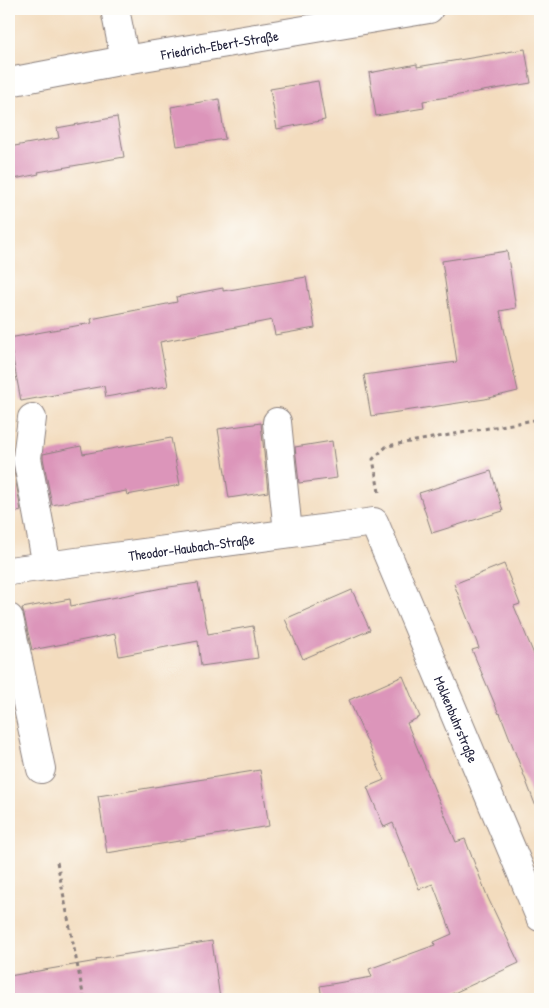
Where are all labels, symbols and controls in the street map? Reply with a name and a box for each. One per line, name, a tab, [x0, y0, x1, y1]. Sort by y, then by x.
street label: Friedrich-Ebert-Straße	[158, 25, 280, 64]
street label: Theodor-Haubach-Straße	[127, 529, 256, 564]
street label: Molkenbuhrstraße	[430, 673, 484, 766]

